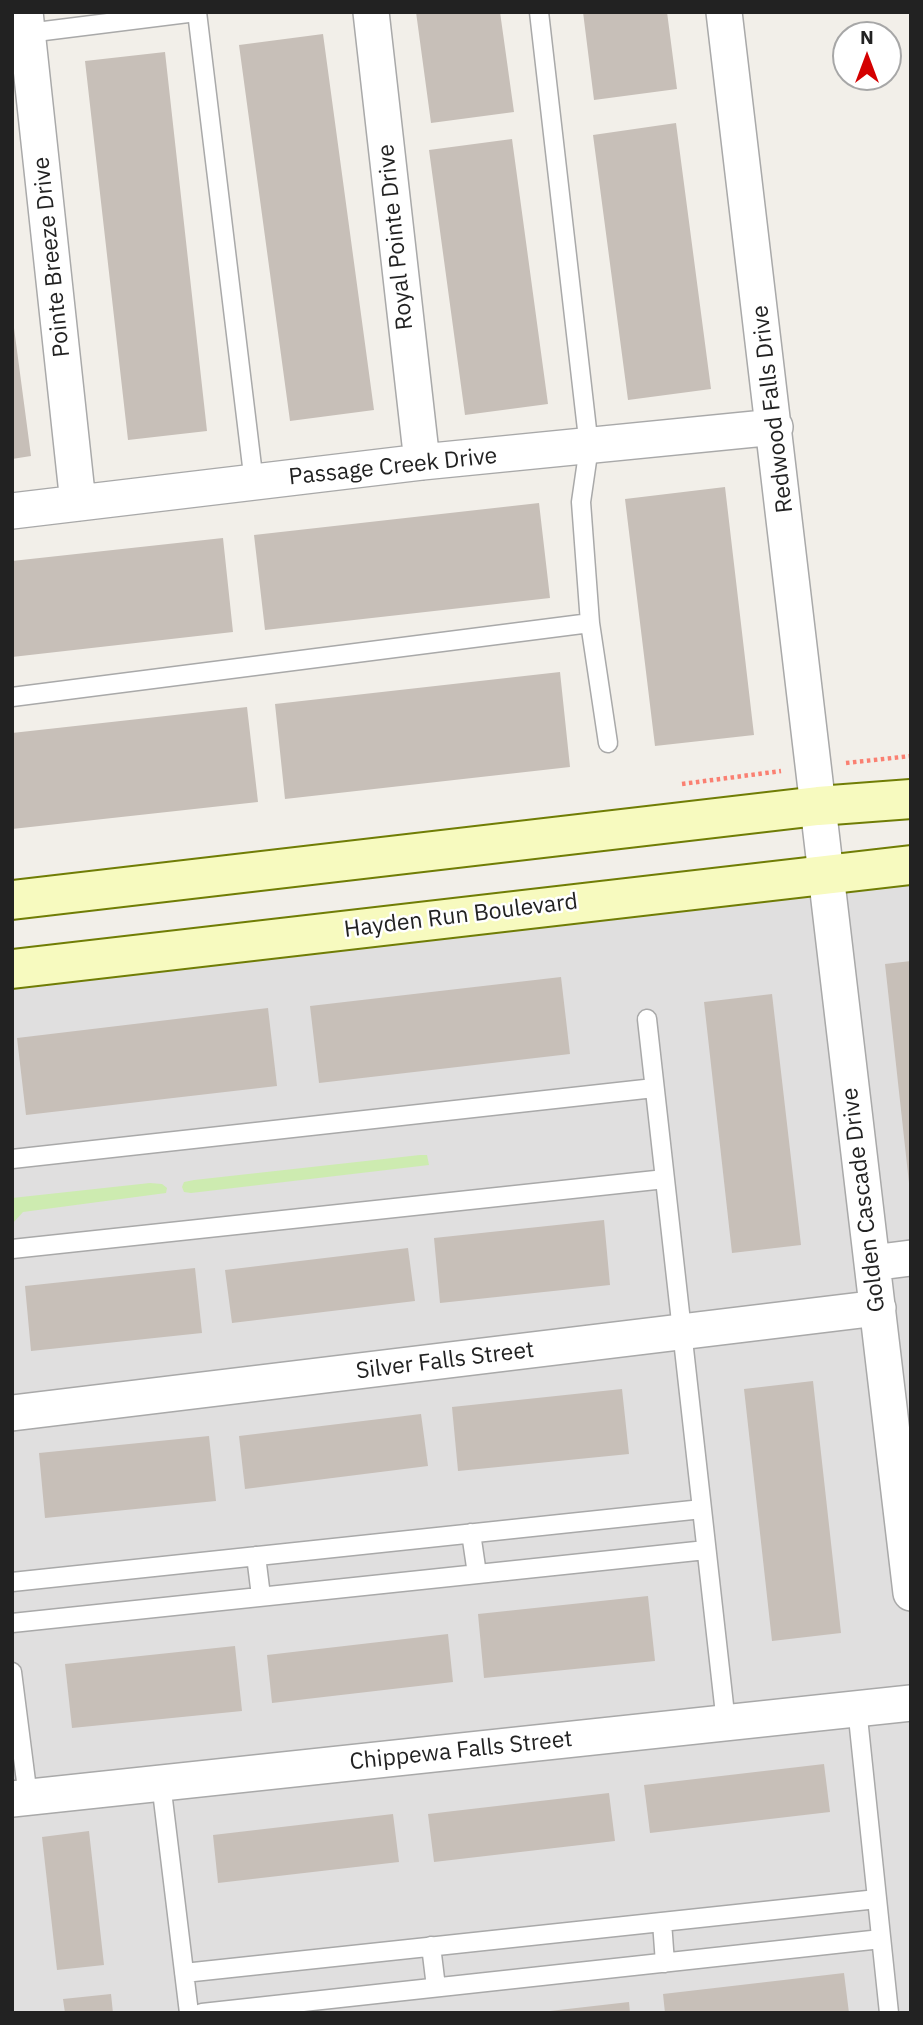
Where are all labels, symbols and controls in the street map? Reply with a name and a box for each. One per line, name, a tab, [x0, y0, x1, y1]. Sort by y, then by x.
north arrow	[832, 21, 902, 91]
text: N	[860, 25, 874, 49]
street label: Royal Pointe Drive	[373, 143, 419, 331]
street label: Pointe Breeze Drive	[28, 155, 76, 359]
street label: Redwood Falls Drive	[747, 304, 799, 514]
street label: Passage Creek Drive	[287, 442, 499, 492]
street label: Hayden Run Boulevard	[343, 888, 579, 944]
street label: Golden Cascade Drive	[837, 1086, 891, 1314]
street label: Silver Falls Street	[354, 1336, 536, 1386]
street label: Chippewa Falls Street	[348, 1726, 574, 1776]

